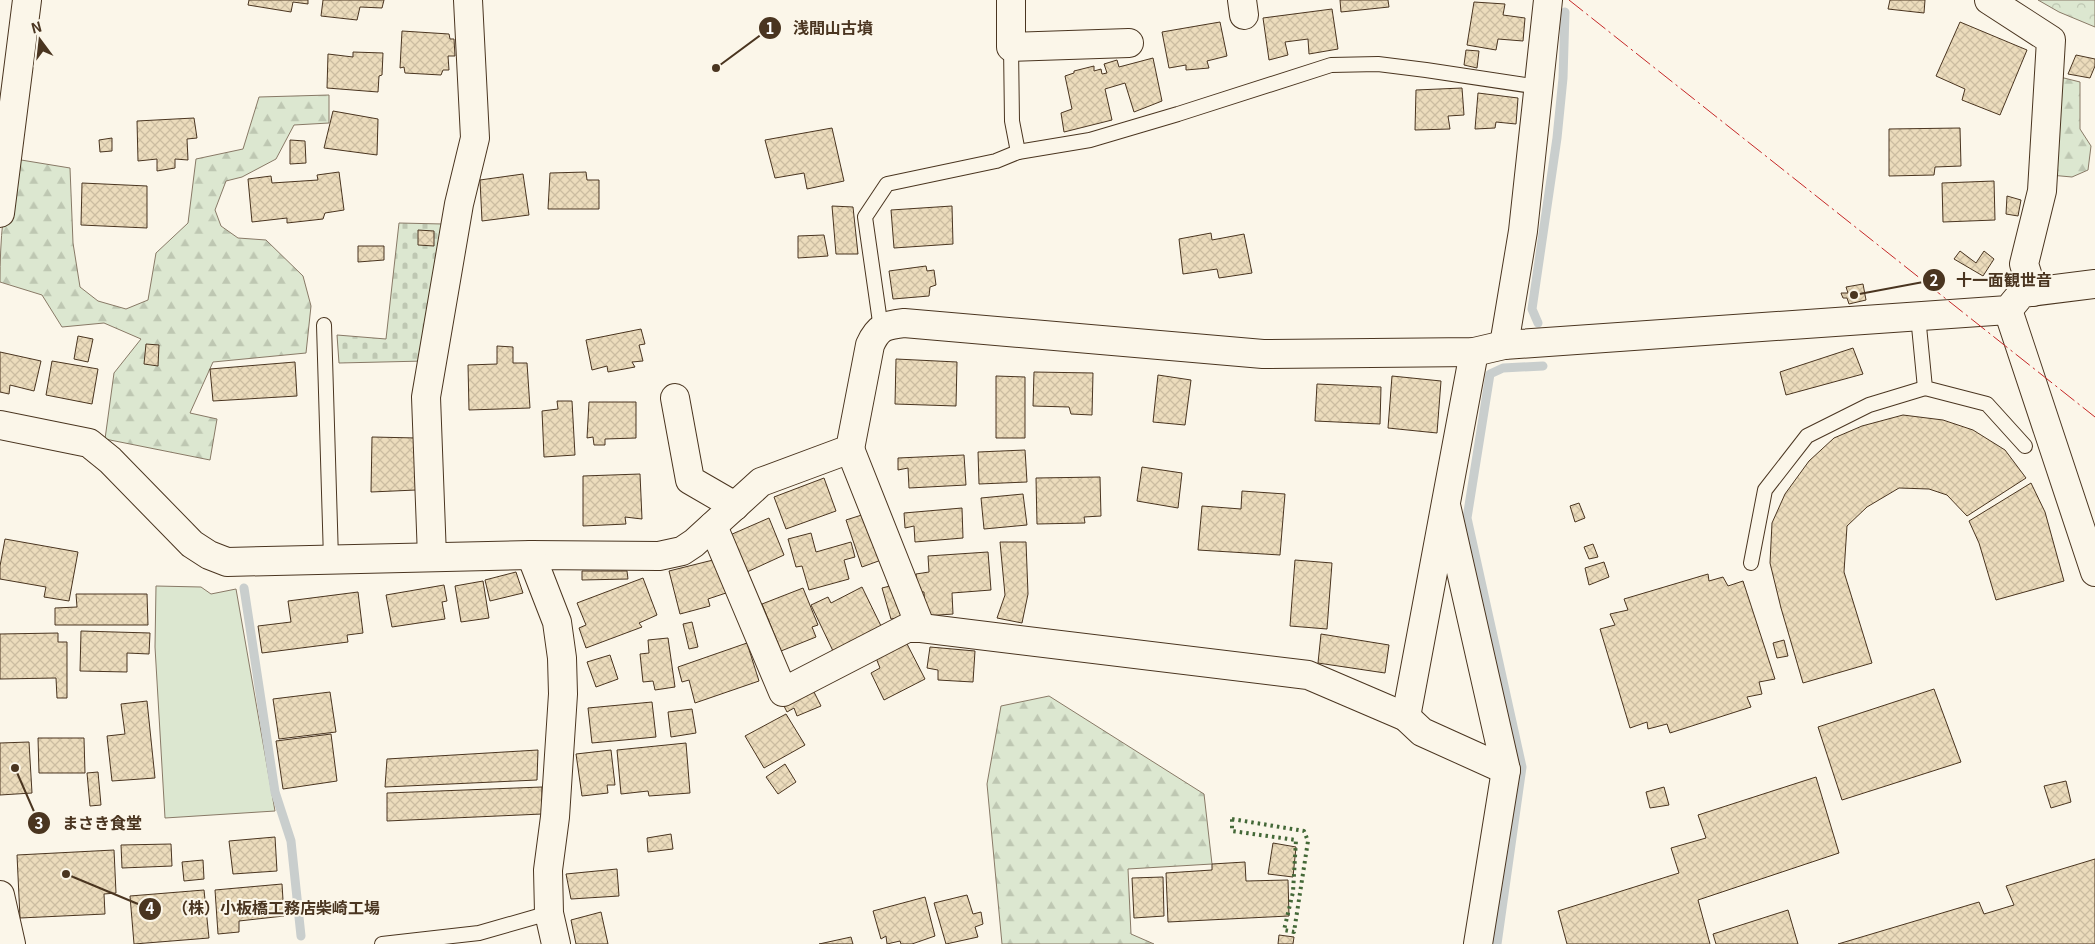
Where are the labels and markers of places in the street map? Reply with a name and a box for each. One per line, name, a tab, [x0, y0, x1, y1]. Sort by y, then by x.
callout: 浅間山古墳	[758, 13, 883, 44]
callout: 十一面観世音	[1921, 265, 2062, 296]
callout: まさき食堂	[27, 808, 152, 839]
callout: （株）小板橋工務店柴崎工場	[137, 893, 390, 924]

